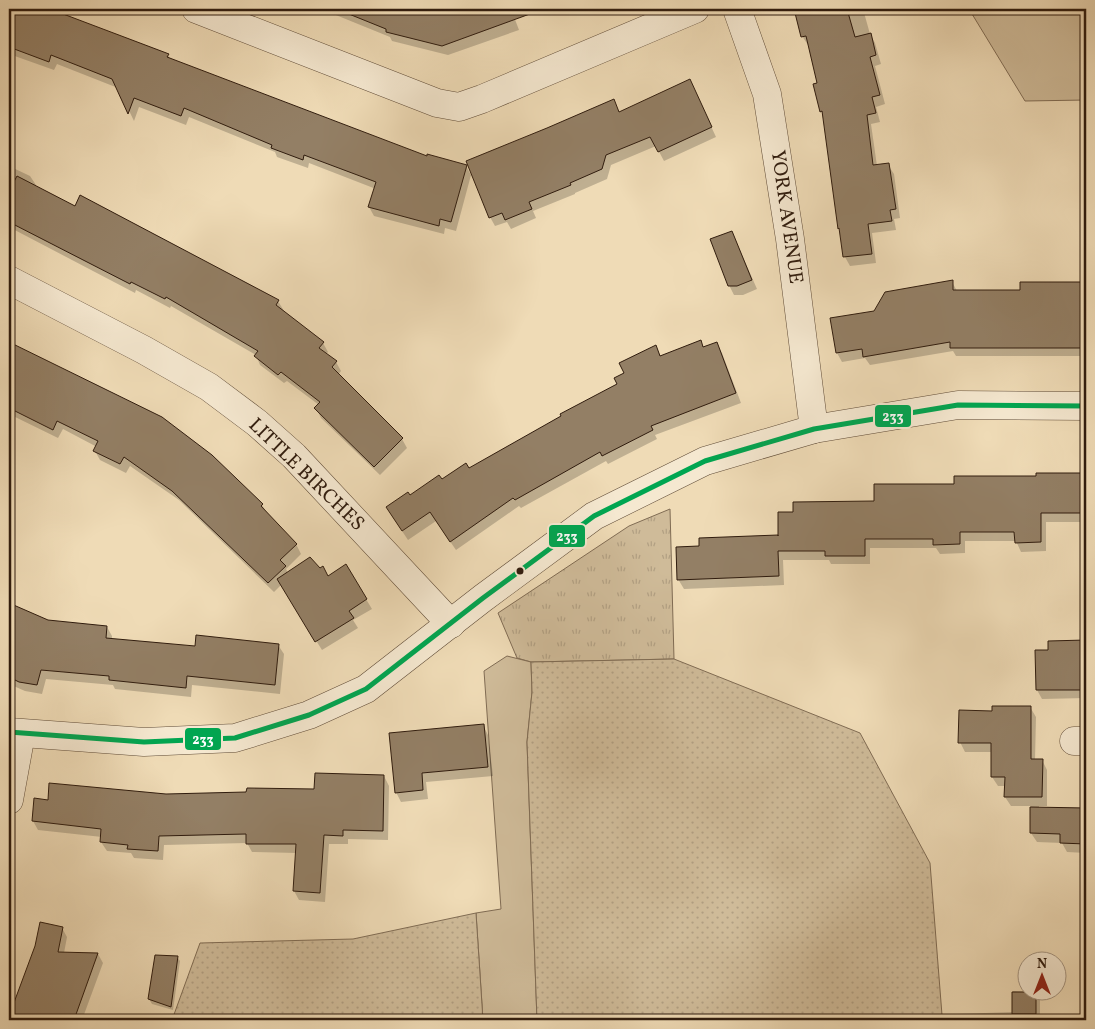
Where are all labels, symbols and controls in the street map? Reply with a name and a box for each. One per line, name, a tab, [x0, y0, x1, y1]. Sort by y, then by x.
street label: YORK AVENUE	[763, 148, 809, 286]
line badge: 233	[874, 404, 912, 428]
text: 233	[882, 408, 904, 427]
street label: LITTLE BIRCHES	[242, 412, 370, 538]
line badge: 233	[548, 524, 586, 548]
text: 233	[556, 528, 578, 547]
unlabelled marker	[515, 566, 525, 576]
line badge: 233	[184, 727, 222, 751]
text: 233	[192, 731, 214, 750]
north arrow	[1018, 952, 1068, 1002]
text: N	[1037, 955, 1047, 974]

